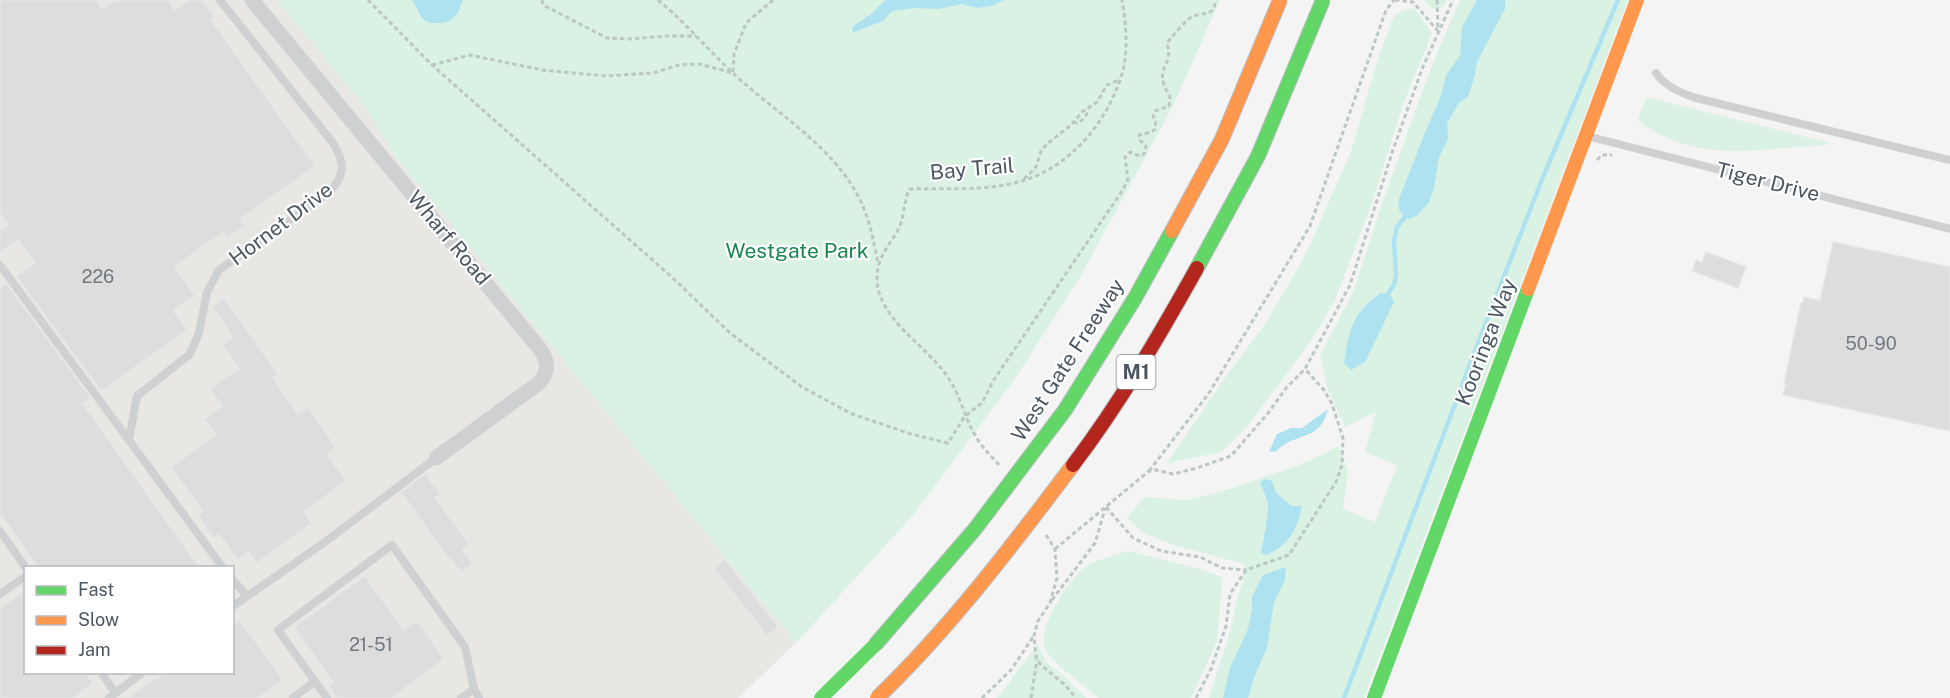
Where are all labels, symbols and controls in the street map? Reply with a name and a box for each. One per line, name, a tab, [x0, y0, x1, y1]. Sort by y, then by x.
street label: Bay Trail	[929, 152, 1015, 185]
street label: Tiger Drive	[1714, 157, 1822, 206]
street label: Hornet Drive	[224, 177, 337, 271]
street label: Wharf Road	[403, 186, 496, 290]
park label: Westgate Park	[725, 238, 869, 263]
house number: 226	[82, 266, 114, 287]
street label: West Gate Freeway	[1006, 274, 1129, 446]
street label: Kooringa Way	[1450, 275, 1521, 409]
house number: 50-90	[1845, 333, 1897, 354]
road number: M1	[1116, 355, 1156, 389]
legend	[24, 566, 234, 674]
text: Fast	[78, 579, 114, 600]
text: Slow	[78, 609, 119, 630]
house number: 21-51	[349, 634, 393, 655]
text: Jam	[78, 639, 111, 660]

